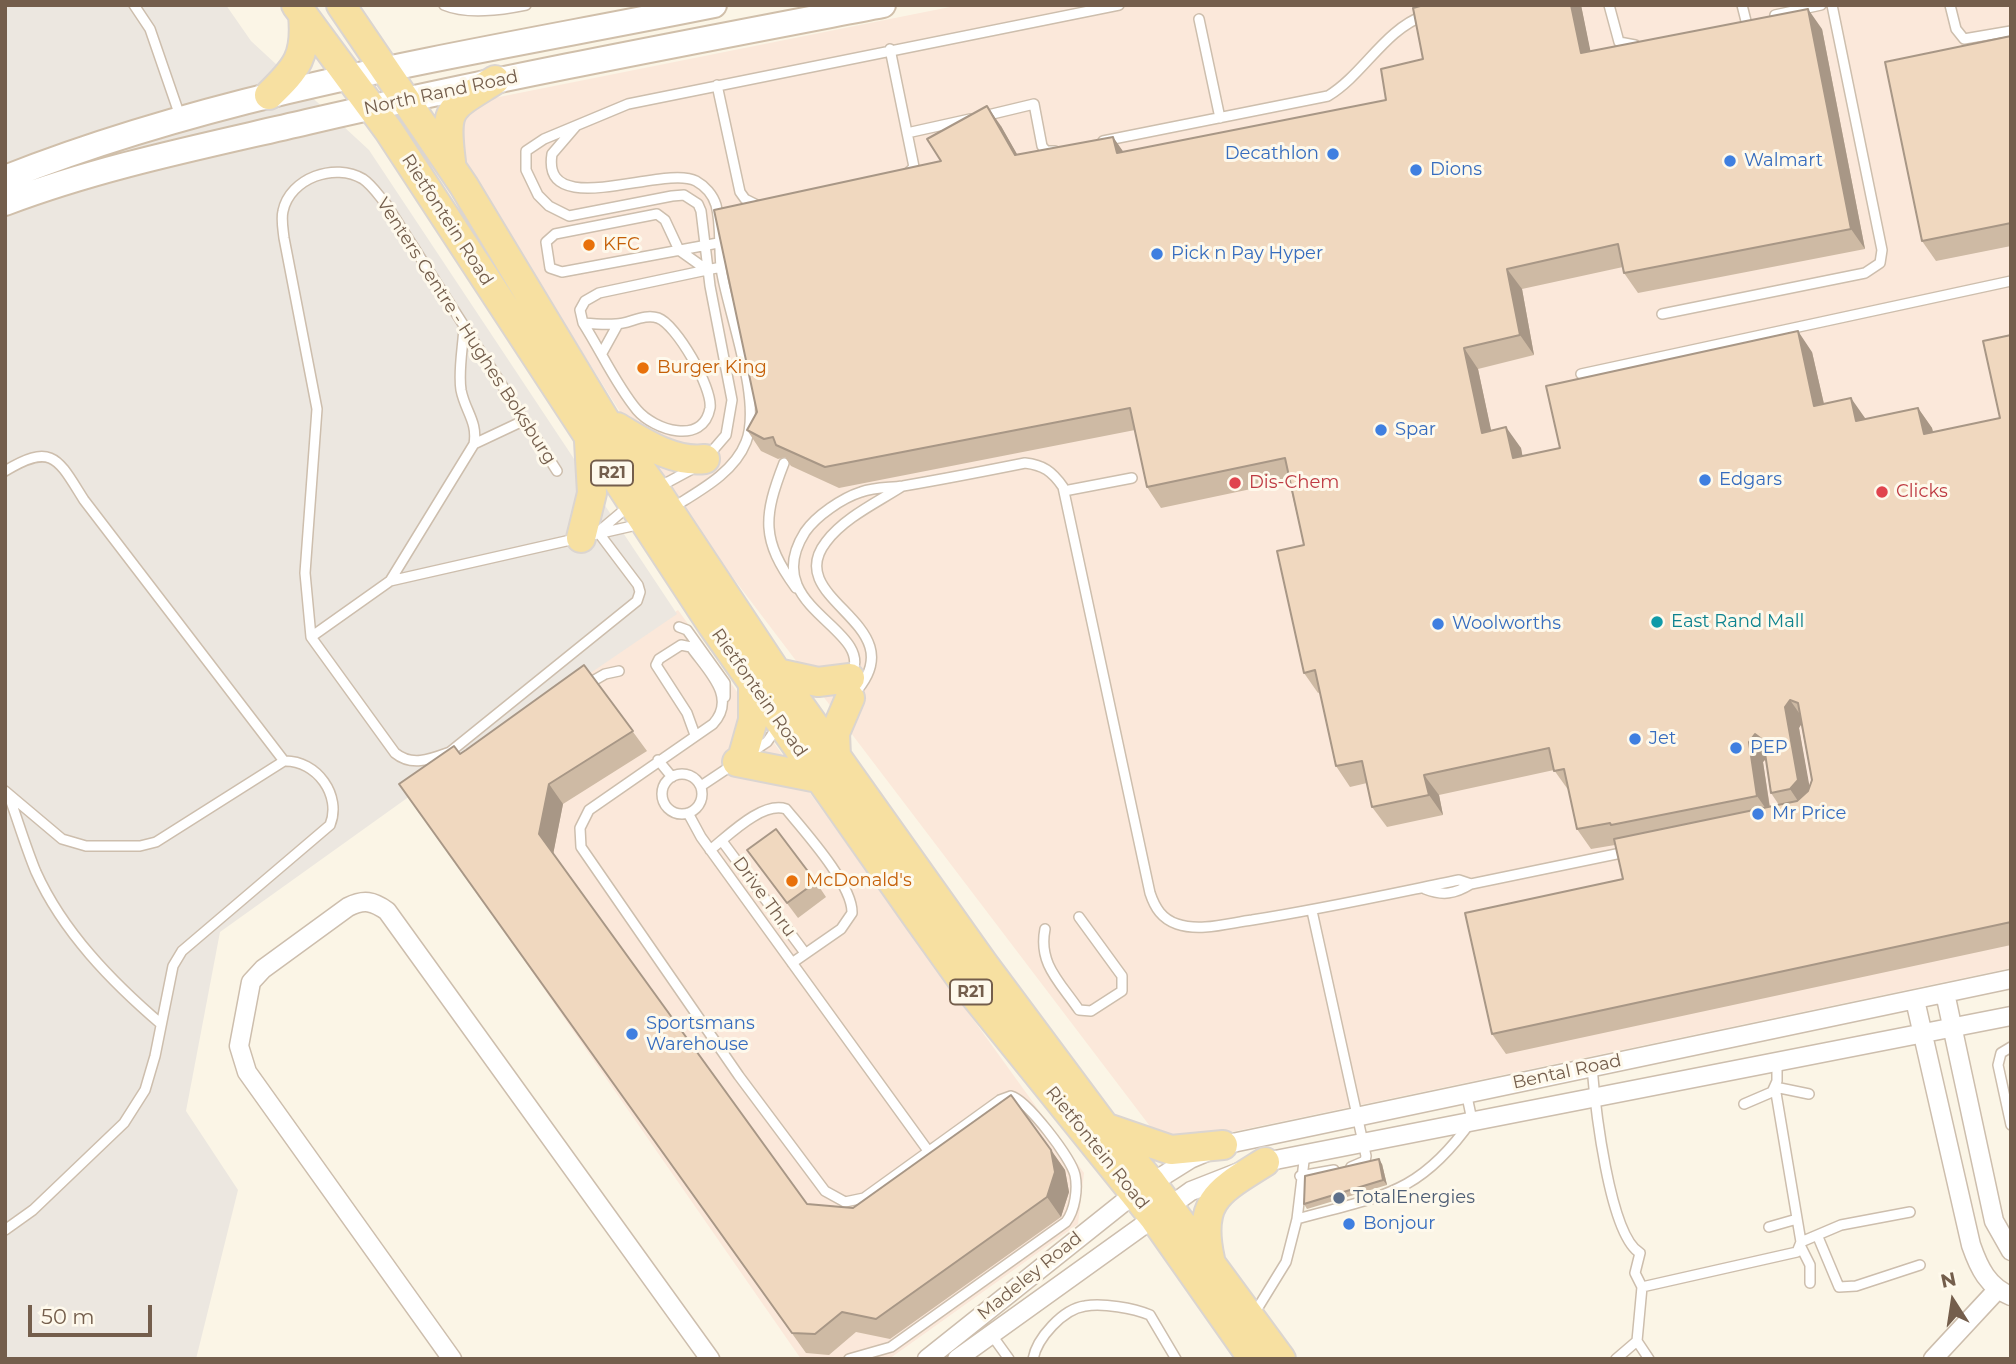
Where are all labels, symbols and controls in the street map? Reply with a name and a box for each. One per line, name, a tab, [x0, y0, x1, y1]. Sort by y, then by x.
street label: North Rand Road	[362, 66, 520, 120]
place label: Decathlon	[1225, 143, 1319, 165]
marker: Decathlon	[1325, 146, 1341, 162]
street label: Rietfontein Road	[397, 150, 497, 290]
place label: Walmart	[1744, 150, 1823, 172]
marker: Walmart	[1722, 153, 1738, 169]
place label: Dions	[1430, 159, 1482, 181]
marker: Dions	[1408, 162, 1424, 178]
street label: Venters Centre - Hughes Boksburg	[372, 194, 560, 468]
place label: KFC	[603, 234, 640, 256]
marker: KFC	[581, 237, 597, 253]
place label: Pick n Pay Hyper	[1171, 243, 1323, 265]
marker: Pick n Pay Hyper	[1149, 246, 1165, 262]
place label: Burger King	[657, 357, 767, 379]
marker: Burger King	[635, 360, 651, 376]
place label: Spar	[1395, 419, 1436, 441]
marker: Spar	[1373, 422, 1389, 438]
road number: R21	[591, 460, 633, 486]
place label: Edgars	[1719, 469, 1782, 491]
place label: Dis-Chem	[1249, 472, 1339, 494]
marker: Edgars	[1697, 472, 1713, 488]
marker: Dis-Chem	[1227, 475, 1243, 491]
place label: Clicks	[1896, 481, 1948, 503]
marker: Clicks	[1874, 484, 1890, 500]
place label: East Rand Mall	[1671, 611, 1804, 633]
place label: Woolworths	[1452, 613, 1561, 635]
marker: East Rand Mall	[1649, 614, 1665, 630]
marker: Woolworths	[1430, 616, 1446, 632]
street label: Rietfontein Road	[707, 625, 811, 761]
place label: Jet	[1649, 728, 1676, 750]
marker: Jet	[1627, 731, 1643, 747]
place label: PEP	[1750, 737, 1788, 759]
marker: PEP	[1728, 740, 1744, 756]
place label: Mr Price	[1772, 803, 1846, 825]
marker: Mr Price	[1750, 806, 1766, 822]
street label: Drive Thru	[728, 853, 800, 941]
place label: McDonald's	[806, 870, 912, 892]
marker: McDonald's	[784, 873, 800, 889]
road number: R21	[950, 980, 992, 1004]
place label: Sportsmans Warehouse	[646, 1013, 755, 1056]
marker: Sportsmans Warehouse	[624, 1026, 640, 1042]
street label: Bental Road	[1511, 1050, 1623, 1094]
street label: Rietfontein Road	[1041, 1082, 1153, 1214]
place label: TotalEnergies	[1353, 1187, 1475, 1209]
marker: TotalEnergies	[1331, 1190, 1347, 1206]
place label: Bonjour	[1363, 1213, 1436, 1235]
marker: Bonjour	[1341, 1216, 1357, 1232]
street label: Madeley Road	[973, 1227, 1087, 1325]
north arrow	[1918, 1266, 1988, 1336]
text: N	[1939, 1267, 1958, 1293]
scale bar	[32, 1290, 156, 1334]
text: 50 m	[41, 1304, 95, 1329]

